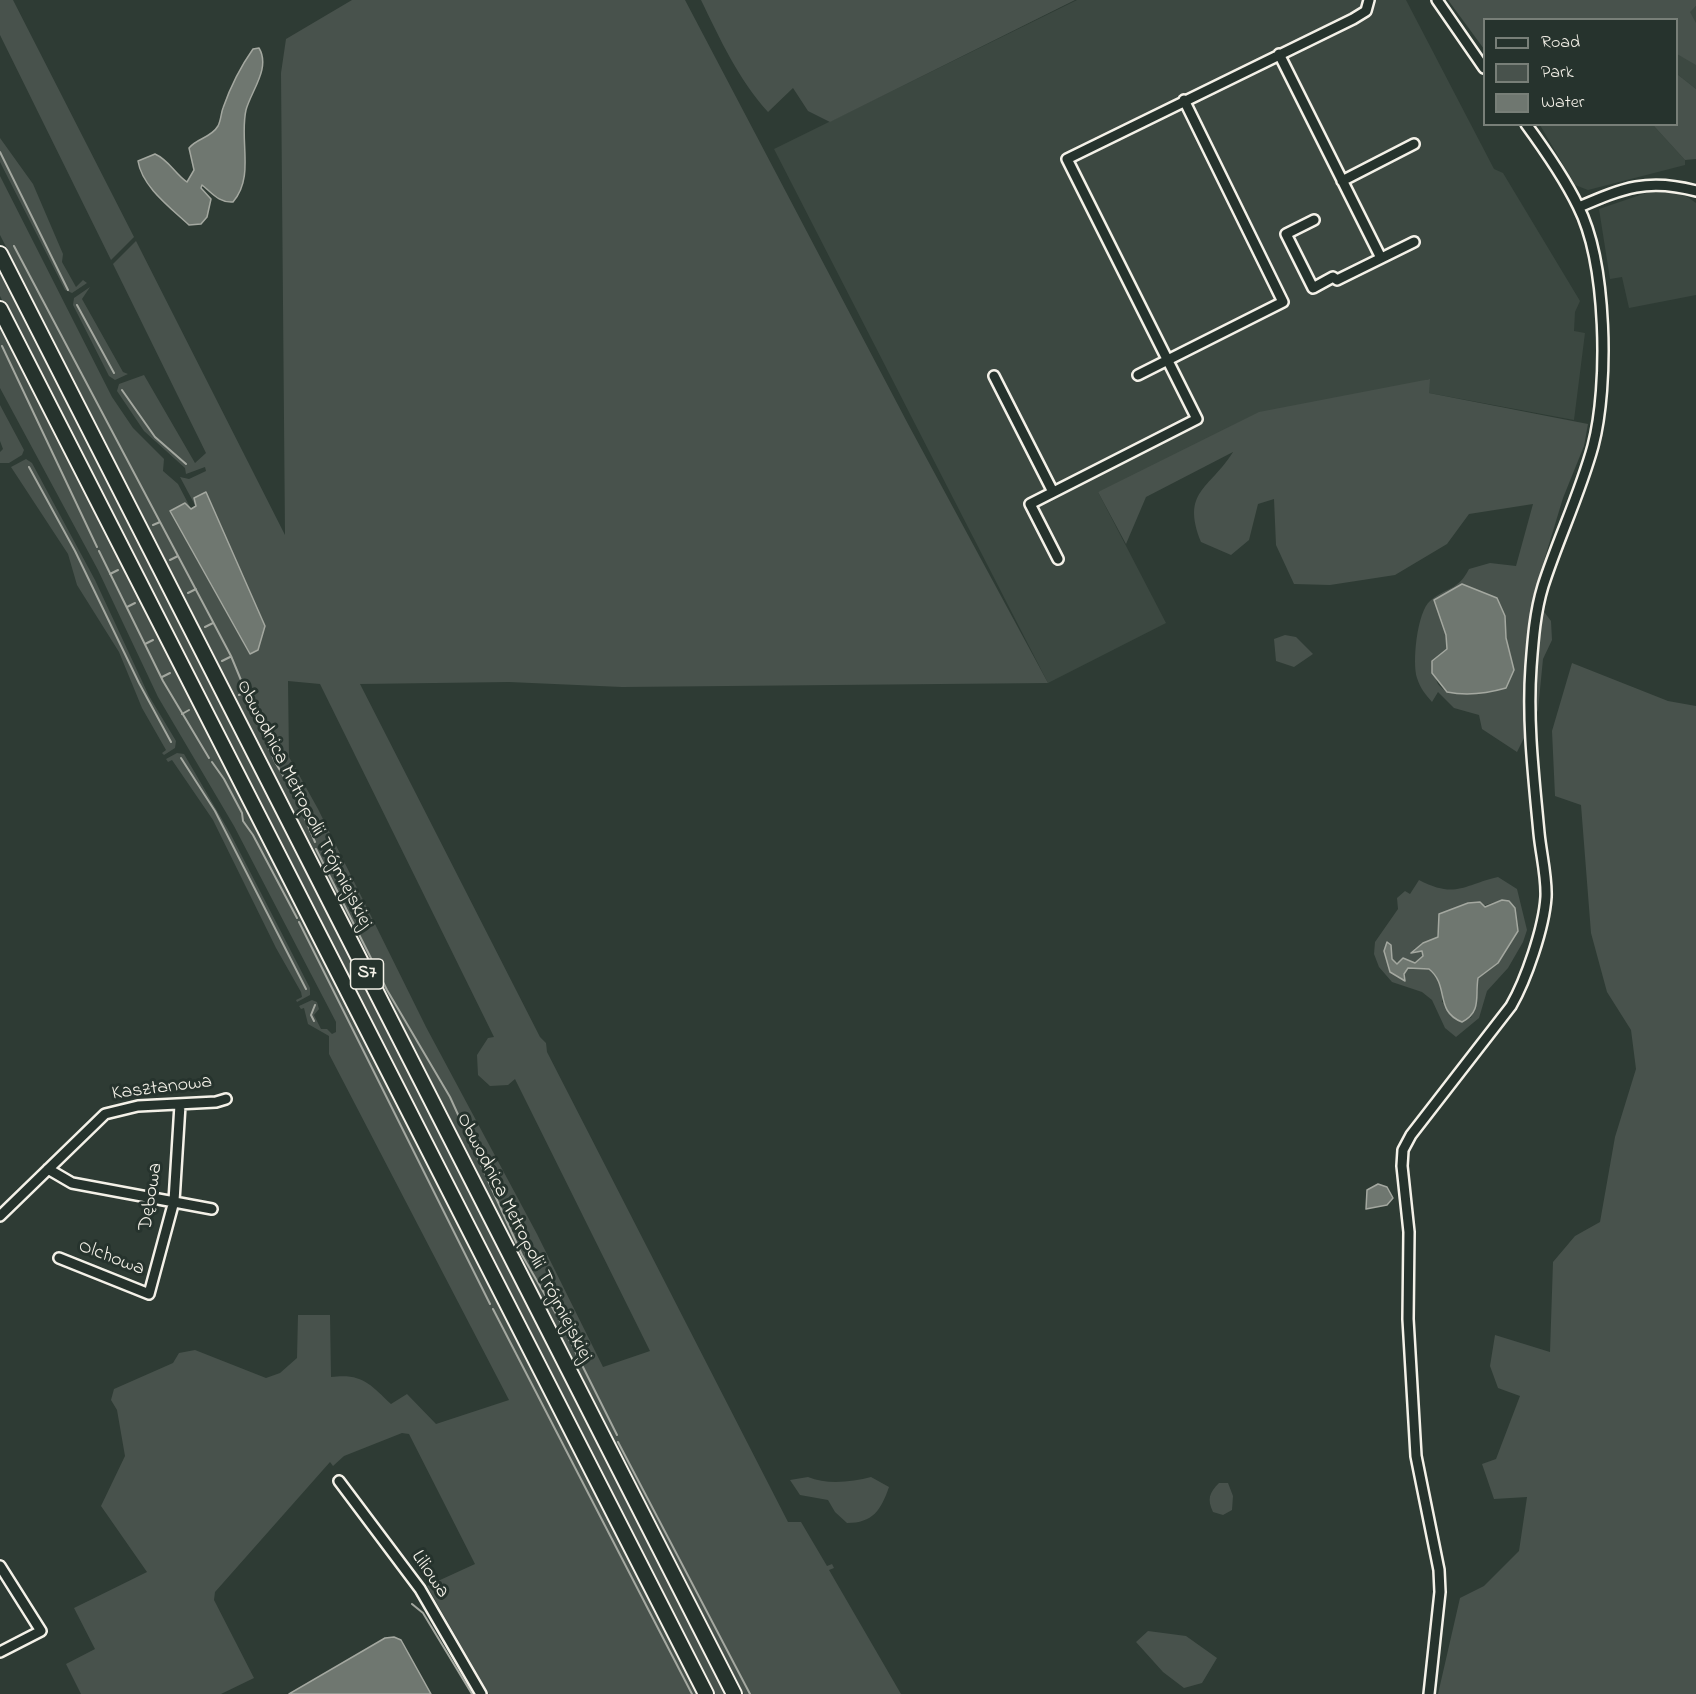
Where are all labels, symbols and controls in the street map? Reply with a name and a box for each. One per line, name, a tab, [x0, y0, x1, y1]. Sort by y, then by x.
legend	[1483, 18, 1678, 126]
text: Road	[1541, 30, 1580, 56]
text: Park	[1541, 60, 1574, 86]
text: Water	[1541, 90, 1584, 116]
street label: Obwodnica Metropolii Trójmiejskiej	[230, 676, 376, 934]
road number: S7	[350, 959, 384, 989]
street label: Kasztanowa	[111, 1071, 213, 1107]
street label: Obwodnica Metropolii Trójmiejskiej	[450, 1109, 596, 1367]
street label: Dębowa	[135, 1161, 169, 1233]
street label: Olchowa	[74, 1235, 148, 1283]
street label: Liliowa	[404, 1547, 454, 1603]

